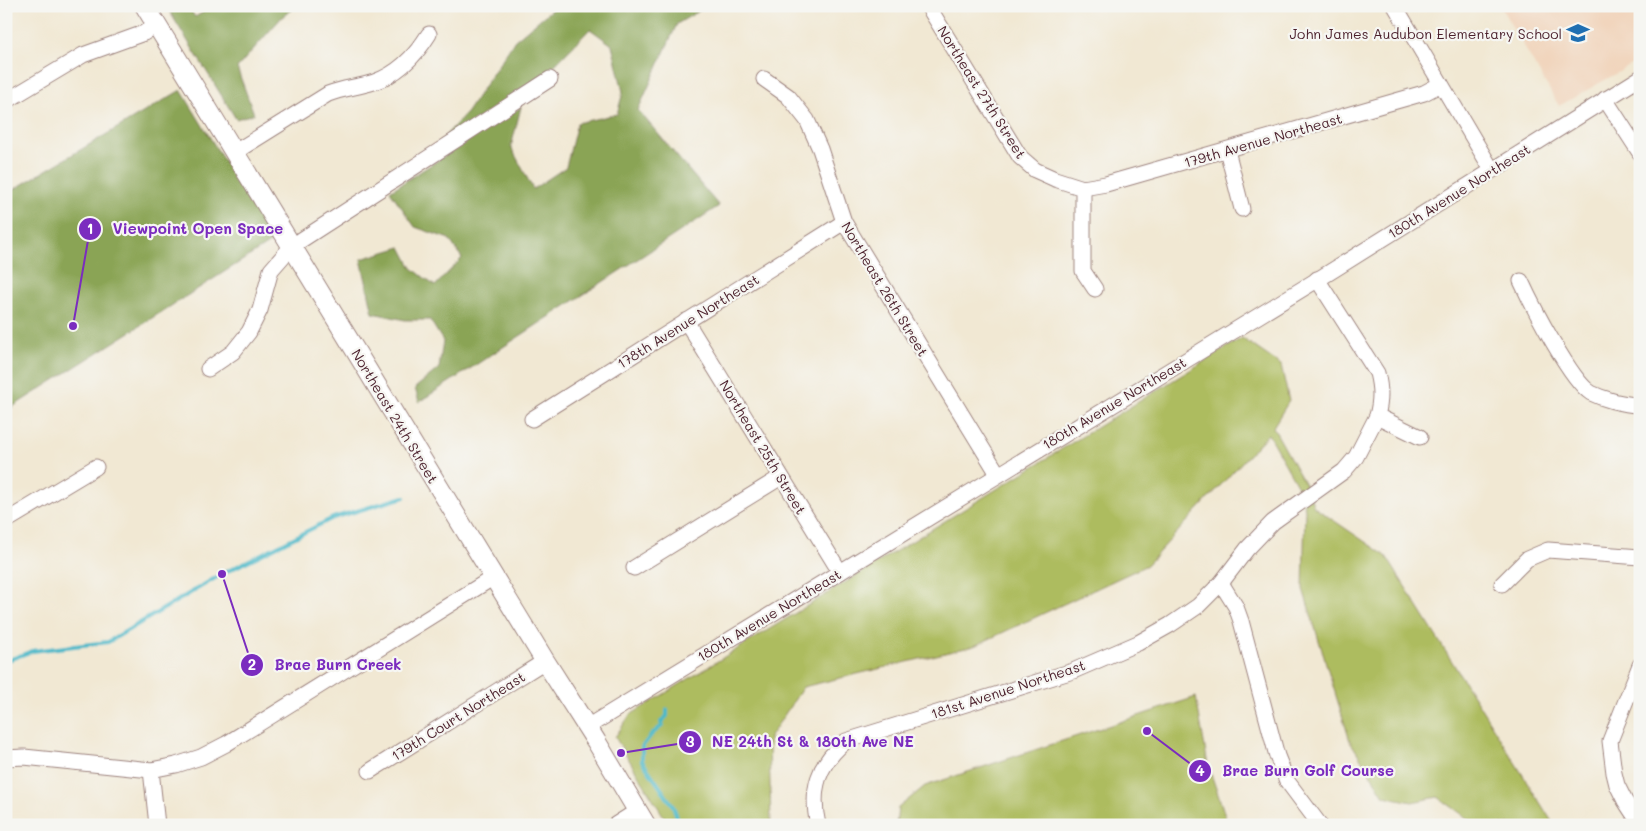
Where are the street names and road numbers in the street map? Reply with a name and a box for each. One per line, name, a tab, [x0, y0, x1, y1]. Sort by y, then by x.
street label: Northeast 27th Street	[933, 22, 1031, 162]
street label: 179th Avenue Northeast	[1182, 108, 1344, 172]
street label: 180th Avenue Northeast	[1384, 139, 1534, 243]
street label: Northeast 26th Street	[837, 218, 933, 360]
street label: 178th Avenue Northeast	[613, 269, 763, 373]
street label: Northeast 24th Street	[347, 345, 443, 487]
street label: 180th Avenue Northeast	[1038, 352, 1190, 454]
street label: Northeast 25th Street	[715, 376, 811, 518]
street label: 180th Avenue Northeast	[693, 564, 845, 666]
street label: 181st Avenue Northeast	[928, 655, 1088, 723]
street label: 179th Court Northeast	[387, 667, 529, 765]

